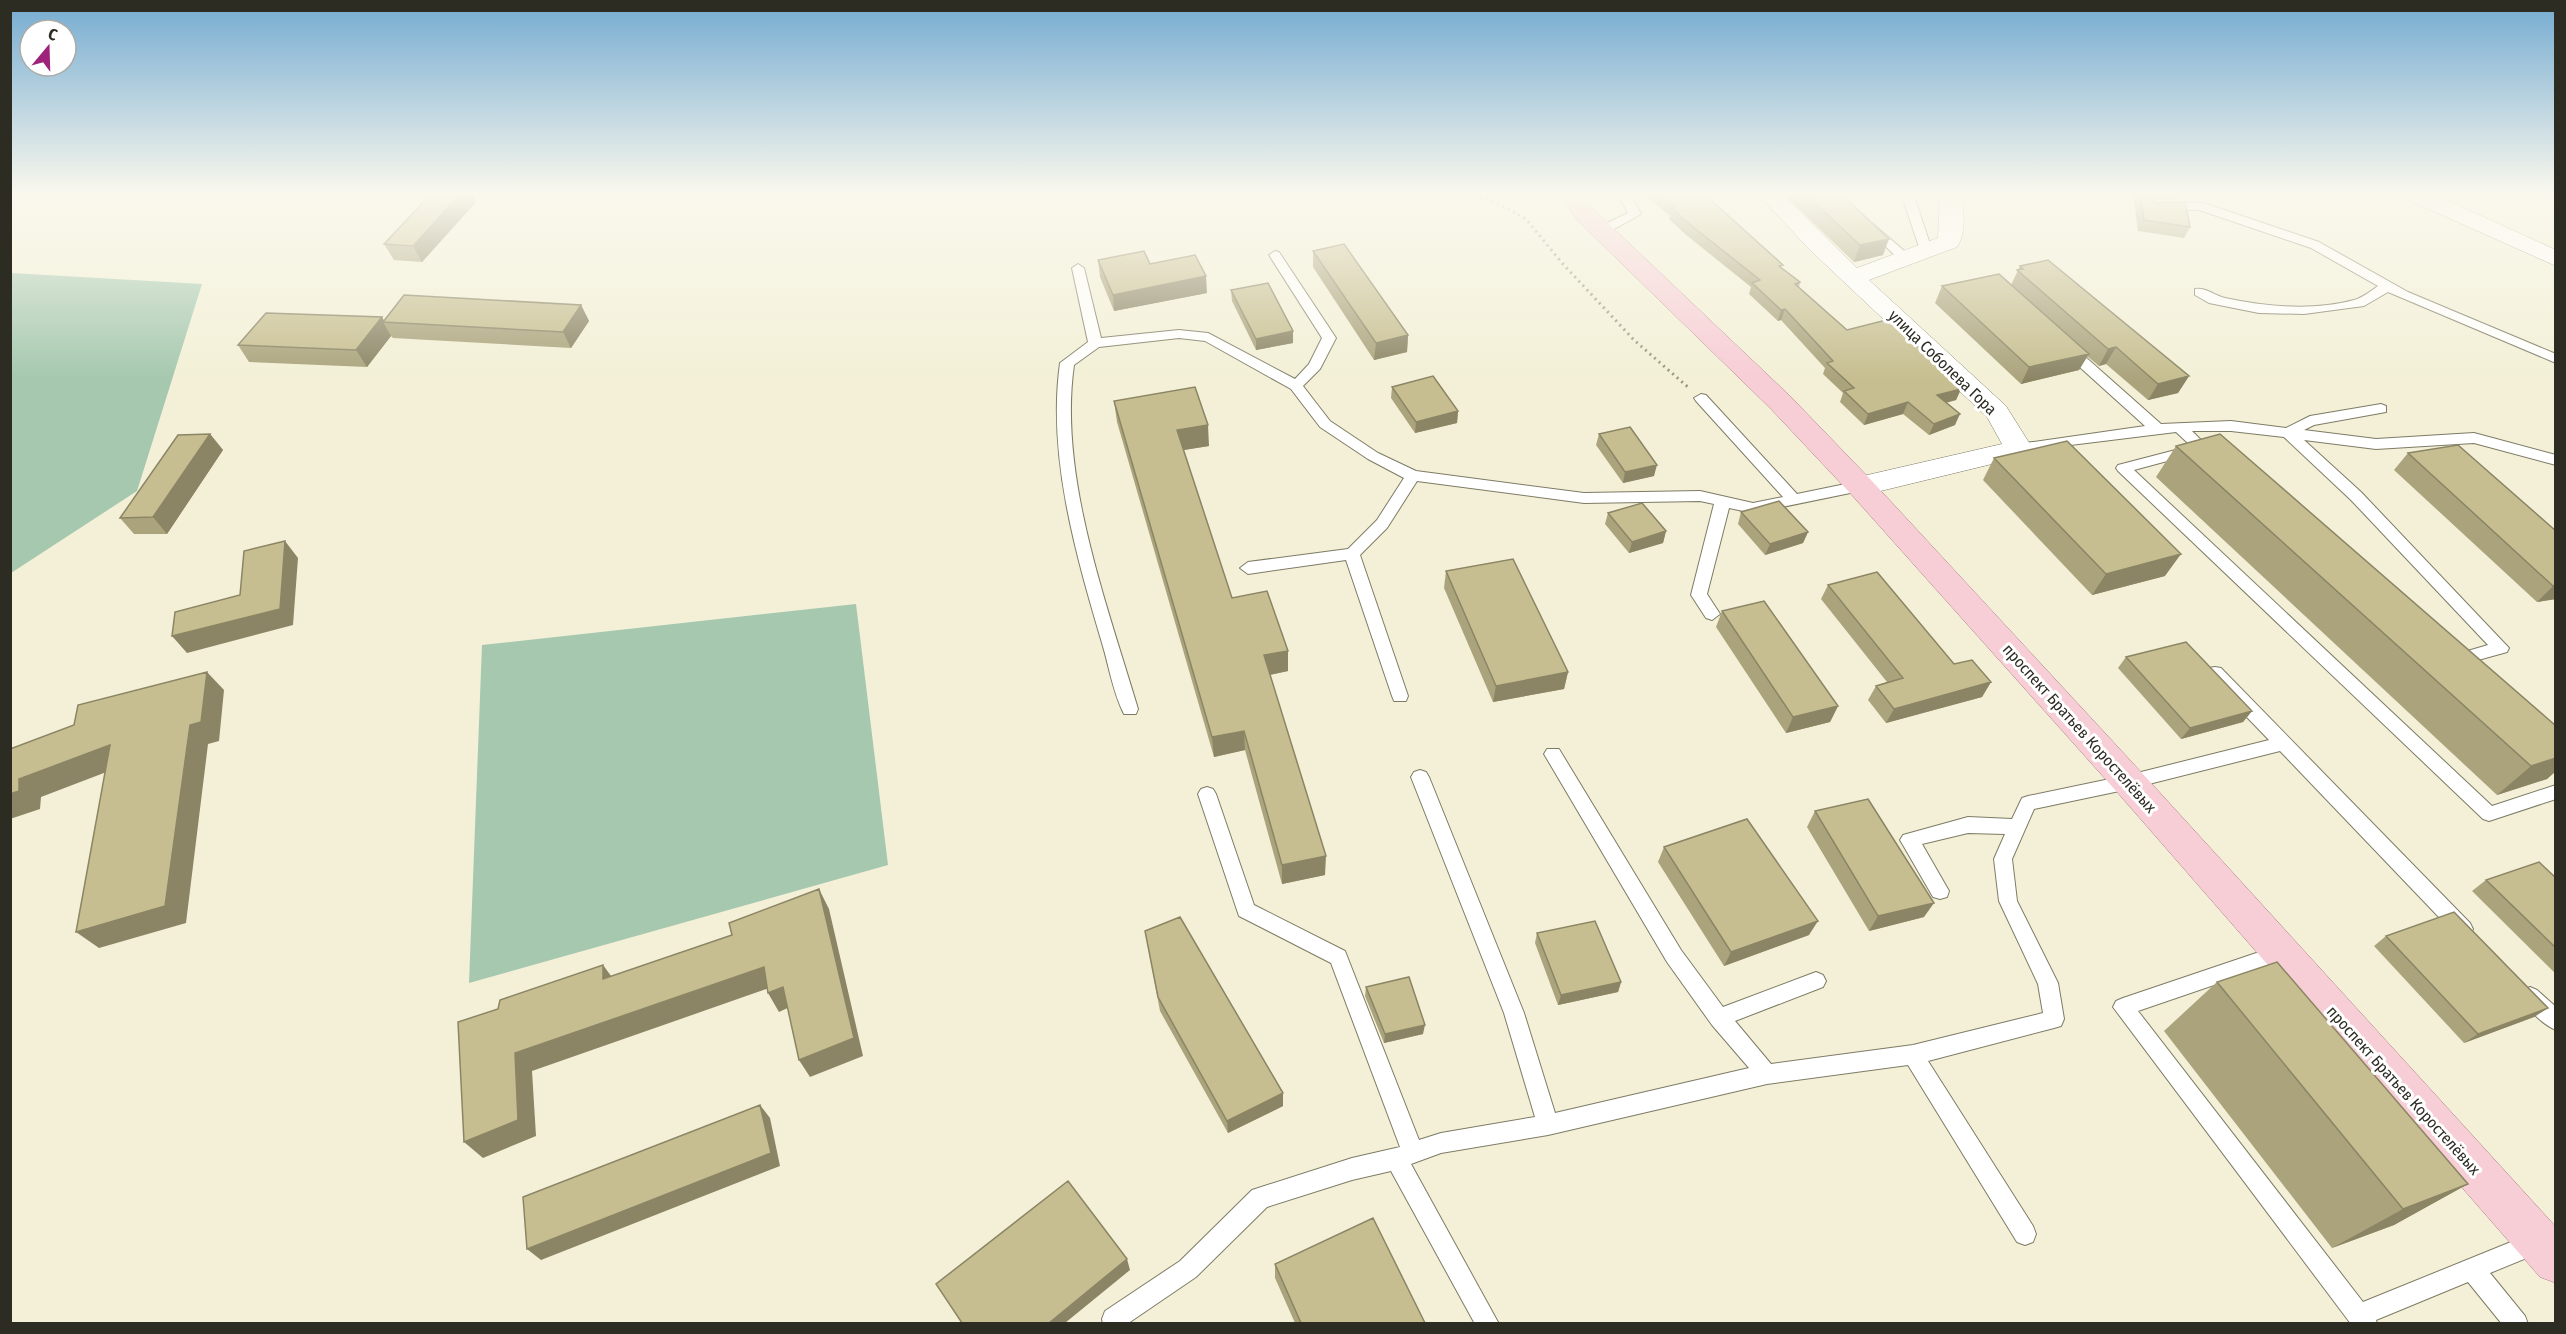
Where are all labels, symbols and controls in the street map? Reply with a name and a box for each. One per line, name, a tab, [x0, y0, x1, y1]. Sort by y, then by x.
north arrow	[18, 18, 78, 78]
text: С	[46, 24, 60, 45]
street label: улица Соболева Гора	[1885, 306, 2001, 419]
street label: проспект Братьев Коростелёвых	[1999, 640, 2160, 817]
street label: проспект Братьев Коростелёвых	[2323, 1002, 2484, 1179]

